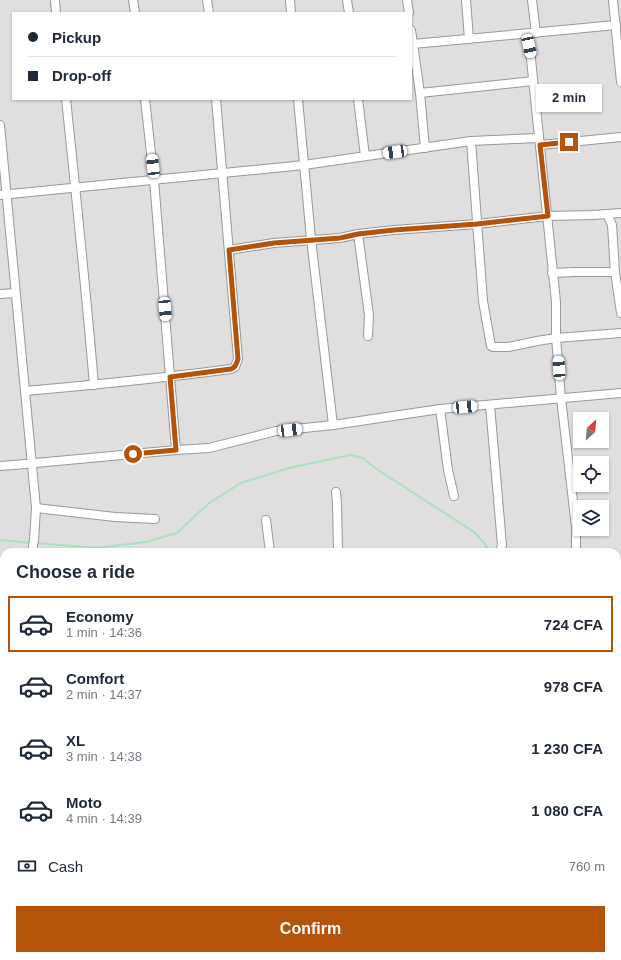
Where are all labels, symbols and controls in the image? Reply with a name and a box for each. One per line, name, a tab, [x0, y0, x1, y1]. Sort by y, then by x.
text: Pickup	[52, 29, 101, 46]
car	[521, 33, 537, 59]
text: Drop-off	[52, 67, 111, 84]
callout: 2 min	[536, 84, 602, 112]
text: 2 min	[552, 90, 586, 105]
route end	[560, 133, 578, 151]
car	[382, 144, 408, 160]
car	[146, 153, 160, 179]
car	[158, 297, 172, 321]
car	[552, 356, 566, 380]
car	[453, 400, 477, 414]
north arrow	[573, 412, 609, 448]
map controls	[573, 412, 609, 536]
car	[277, 423, 303, 437]
route start	[124, 445, 142, 463]
button: locate	[573, 456, 609, 492]
button: layers	[573, 500, 609, 536]
text: Choose a ride	[16, 562, 135, 582]
icon: car	[18, 606, 54, 642]
text: Economy	[66, 608, 134, 625]
text: 724 CFA	[544, 616, 603, 633]
text: 1 min · 14:36	[66, 625, 142, 640]
icon: car	[18, 668, 54, 704]
text: Comfort	[66, 670, 124, 687]
text: 978 CFA	[544, 678, 603, 695]
text: 2 min · 14:37	[66, 687, 142, 702]
icon: car	[18, 730, 54, 766]
text: XL	[66, 732, 85, 749]
text: 1 230 CFA	[531, 740, 603, 757]
text: 3 min · 14:38	[66, 749, 142, 764]
icon: car	[18, 792, 54, 828]
text: Moto	[66, 794, 102, 811]
text: 1 080 CFA	[531, 802, 603, 819]
text: 4 min · 14:39	[66, 811, 142, 826]
icon: cash	[16, 855, 38, 877]
text: Cash	[48, 858, 83, 875]
text: 760 m	[569, 859, 605, 874]
button: Confirm	[16, 906, 605, 952]

